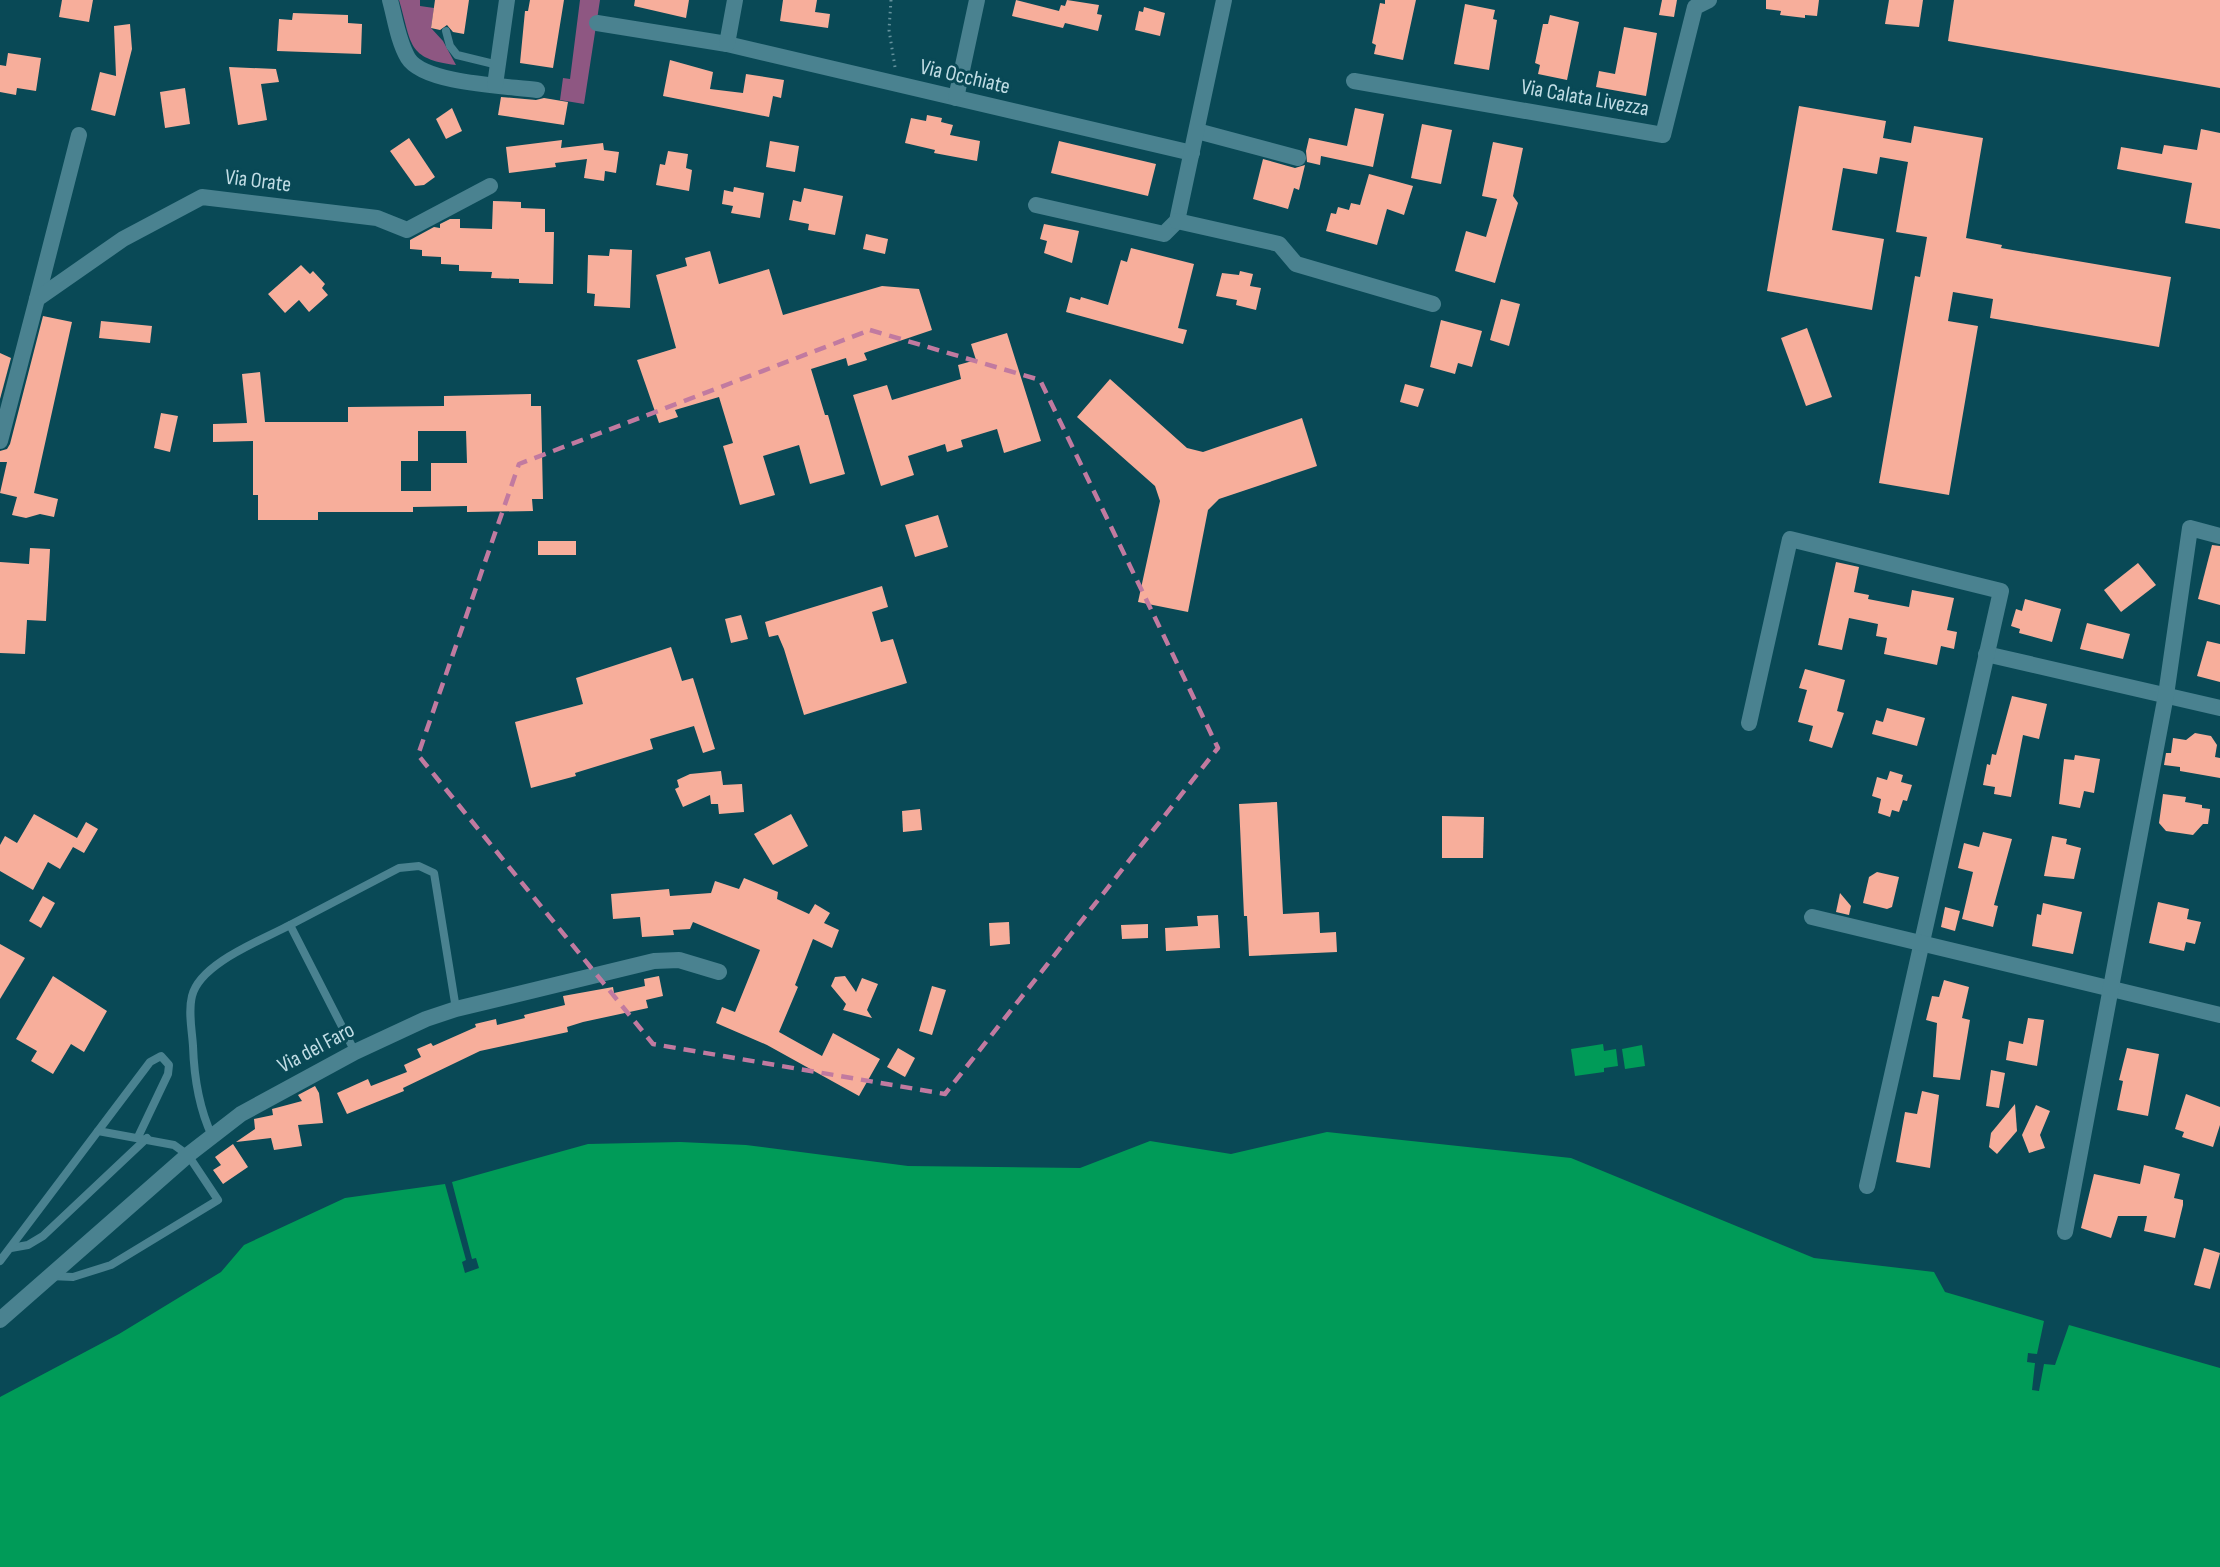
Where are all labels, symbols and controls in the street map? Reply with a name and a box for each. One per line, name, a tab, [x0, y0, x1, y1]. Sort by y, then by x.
street label: Via Occhiate	[917, 54, 1013, 100]
street label: Via Calata Livezza	[1519, 73, 1651, 123]
street label: Via Orate	[223, 164, 293, 198]
street label: Via del Faro	[273, 1017, 359, 1079]

